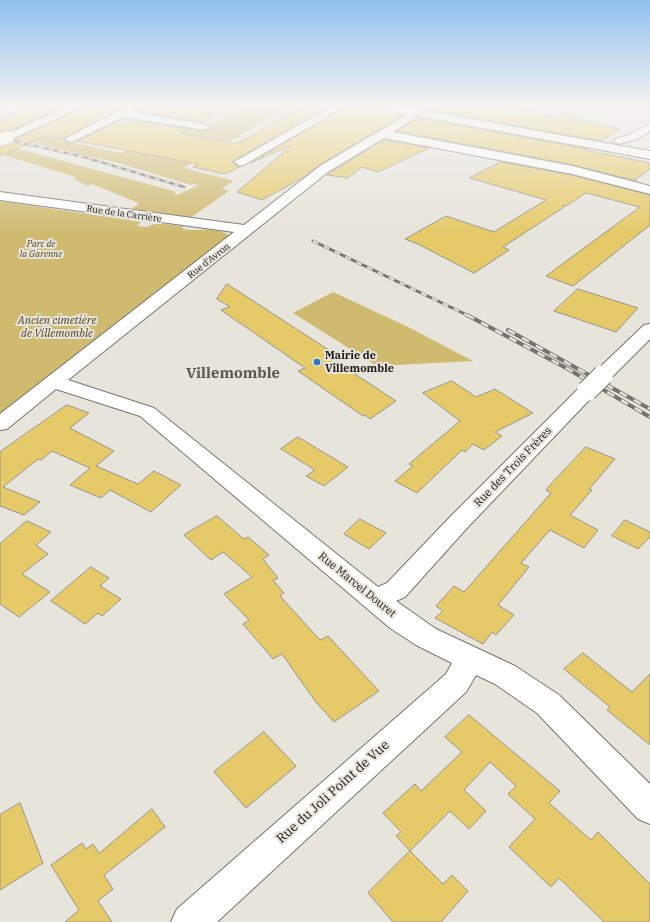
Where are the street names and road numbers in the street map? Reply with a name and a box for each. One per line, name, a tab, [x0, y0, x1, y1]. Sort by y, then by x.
street label: Rue de la Carrière	[86, 203, 162, 225]
street label: Rue d'Avron	[186, 241, 232, 281]
street label: Rue des Trois Frères	[471, 424, 555, 510]
street label: Rue Marcel Douret	[316, 550, 398, 620]
street label: Rue du Joli Point de Vue	[273, 737, 393, 847]

